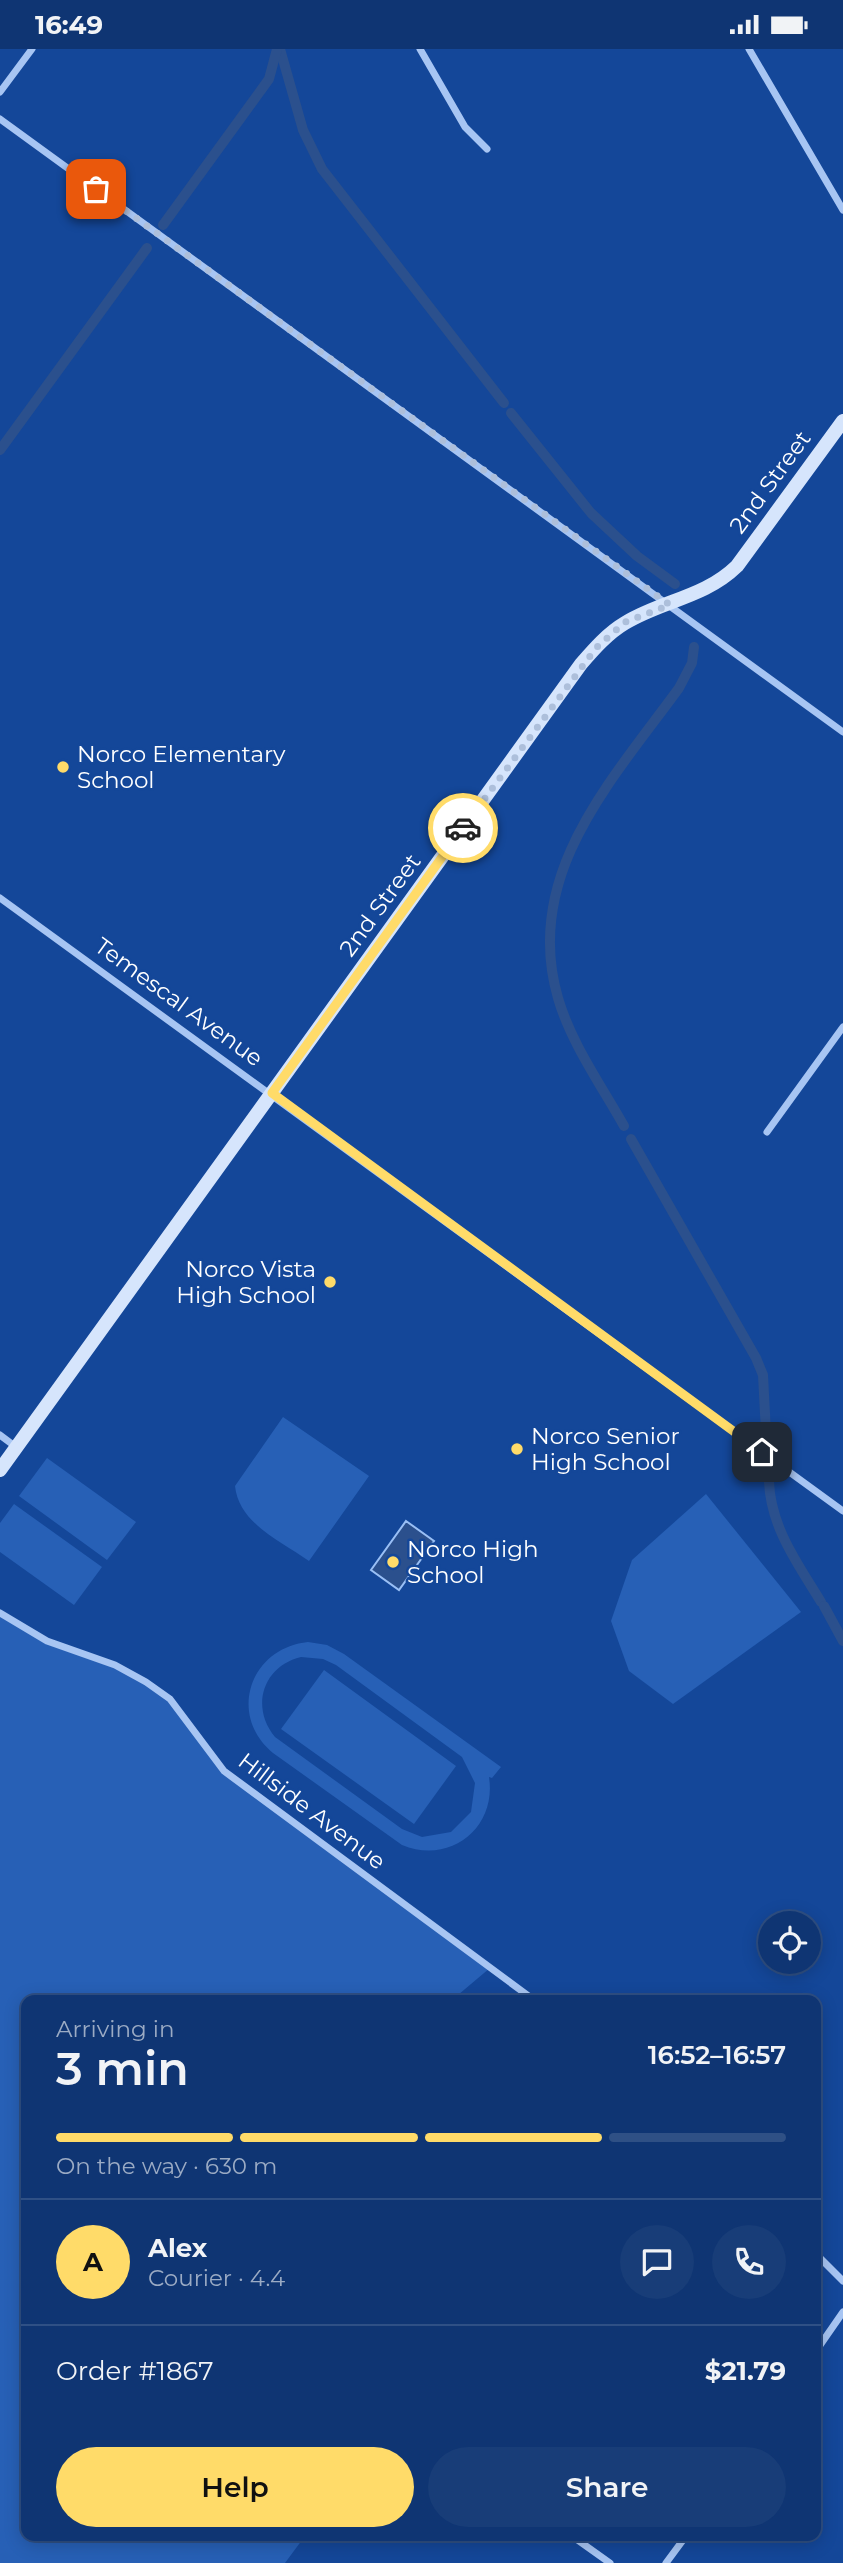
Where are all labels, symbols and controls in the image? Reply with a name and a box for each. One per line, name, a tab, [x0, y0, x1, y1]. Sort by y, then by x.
text: 16:49	[35, 9, 103, 41]
pin	[66, 159, 126, 219]
icon: bag	[77, 170, 115, 208]
street label: 2nd Street	[723, 425, 817, 539]
place label: Norco Elementary School	[77, 740, 286, 794]
marker: Norco Elementary School	[55, 759, 71, 775]
courier	[428, 793, 498, 863]
icon: car	[444, 809, 482, 847]
street label: 2nd Street	[333, 848, 427, 962]
street label: Temescal Avenue	[90, 932, 268, 1072]
place label: Norco Vista High School	[176, 1255, 316, 1309]
marker: Norco Vista High School	[322, 1274, 338, 1290]
place label: Norco Senior High School	[531, 1422, 680, 1476]
pin	[732, 1422, 792, 1482]
icon: home	[743, 1433, 781, 1471]
marker: Norco Senior High School	[509, 1441, 525, 1457]
place label: Norco High School	[407, 1535, 538, 1589]
marker: Norco High School	[385, 1554, 401, 1570]
street label: Hillside Avenue	[233, 1747, 391, 1875]
map controls	[758, 1911, 821, 1974]
button: locate	[758, 1911, 821, 1974]
text: Arriving in	[56, 2015, 175, 2043]
text: 16:52–16:57	[648, 2039, 786, 2071]
text: 3 min	[56, 2040, 189, 2097]
text: On the way · 630 m	[56, 2152, 278, 2180]
button: chat	[620, 2225, 694, 2299]
button: phone	[712, 2225, 786, 2299]
text: Alex	[148, 2232, 207, 2264]
text: A	[83, 2246, 103, 2278]
text: Courier · 4.4	[148, 2264, 285, 2292]
text: Order #1867	[56, 2355, 214, 2387]
text: $21.79	[705, 2355, 786, 2387]
button: Help	[56, 2447, 414, 2527]
button: Share	[428, 2447, 786, 2527]

